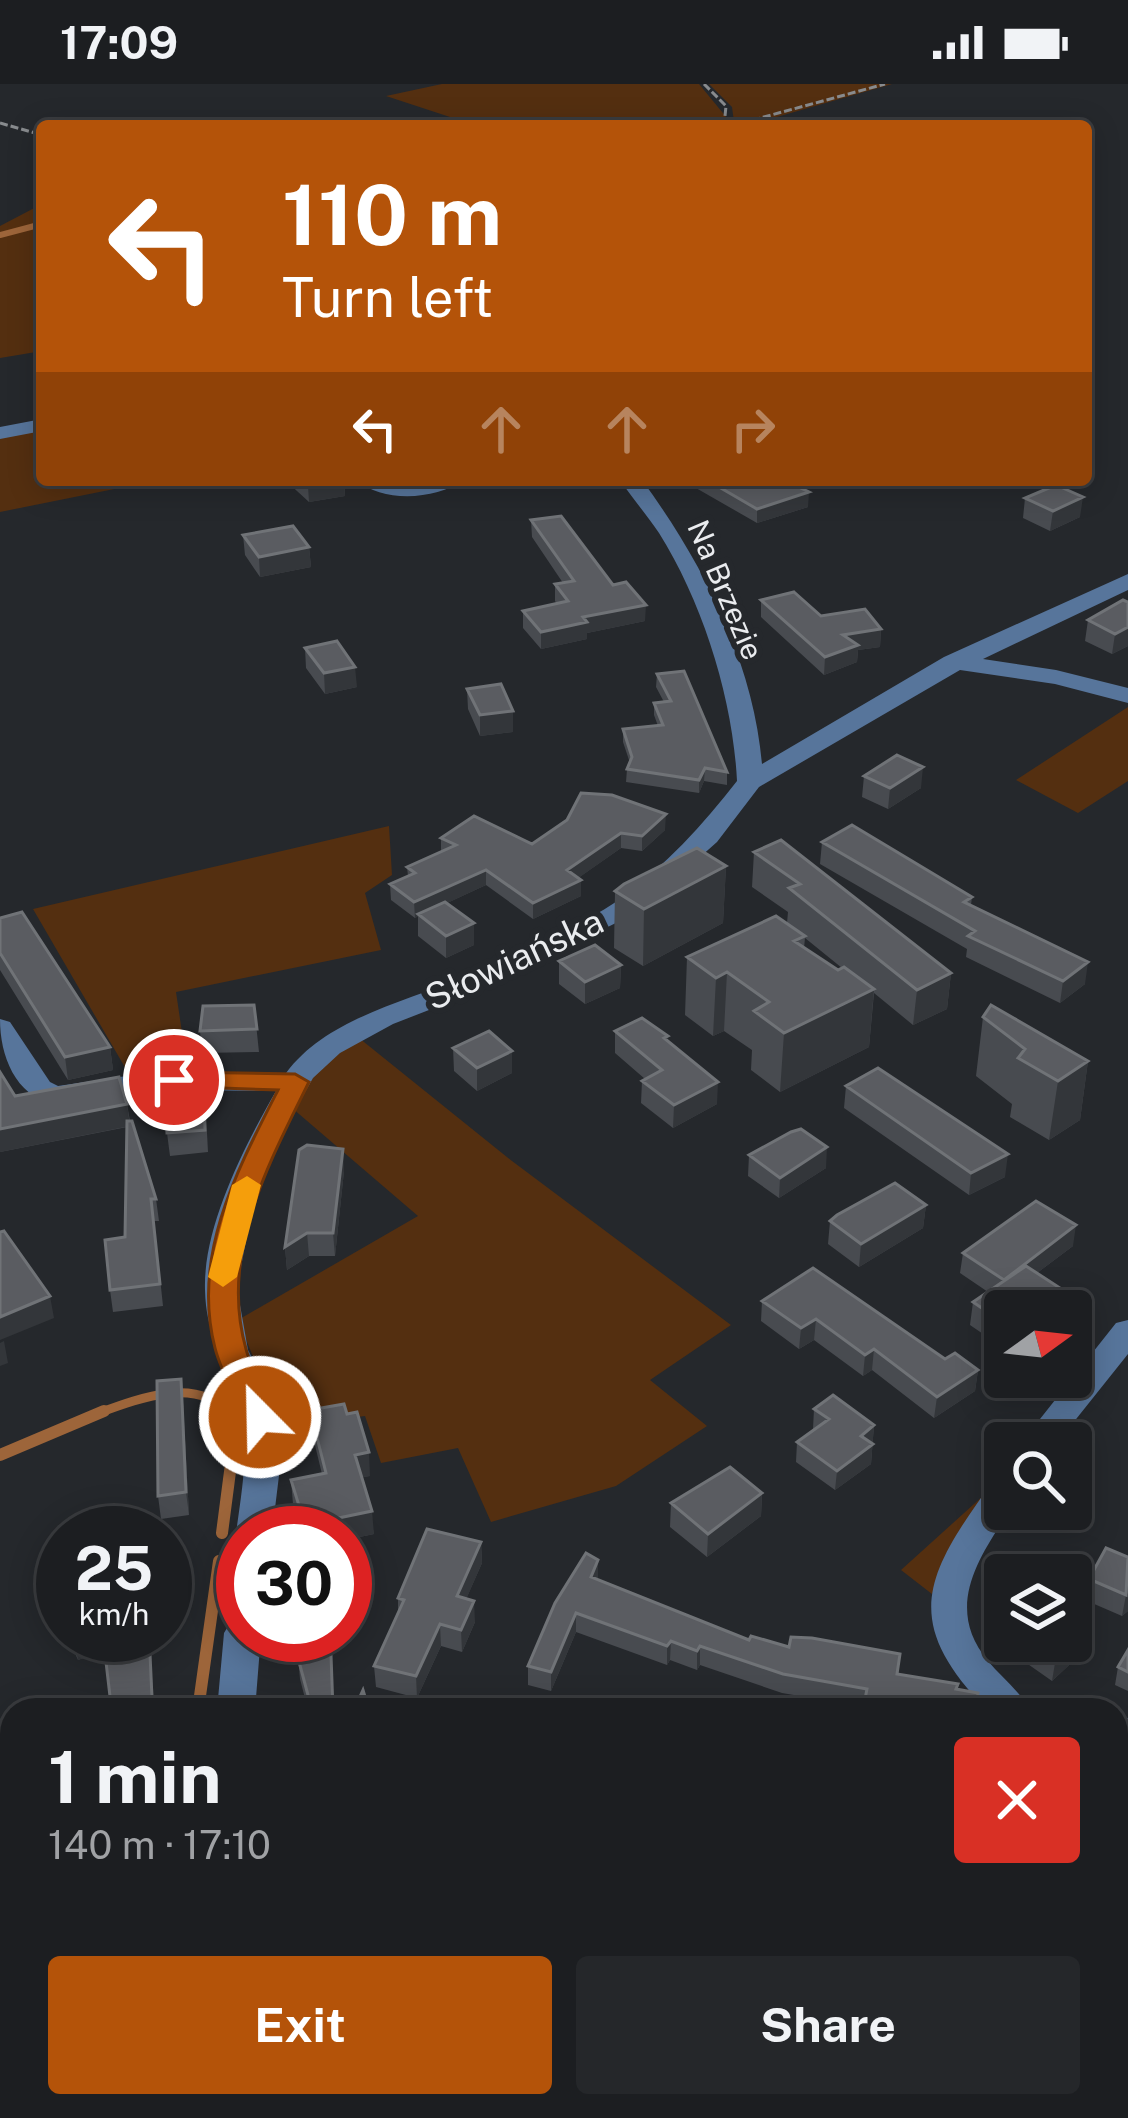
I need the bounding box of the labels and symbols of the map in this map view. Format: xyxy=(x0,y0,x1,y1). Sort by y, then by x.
street label: Na Brzezie xyxy=(680,514,771,665)
street label: Słowiańska xyxy=(418,900,610,1018)
pin xyxy=(123,1029,225,1131)
north arrow xyxy=(984,1290,1092,1398)
position arrow xyxy=(197,1354,323,1480)
speed limit sign: 30 xyxy=(216,1506,372,1662)

